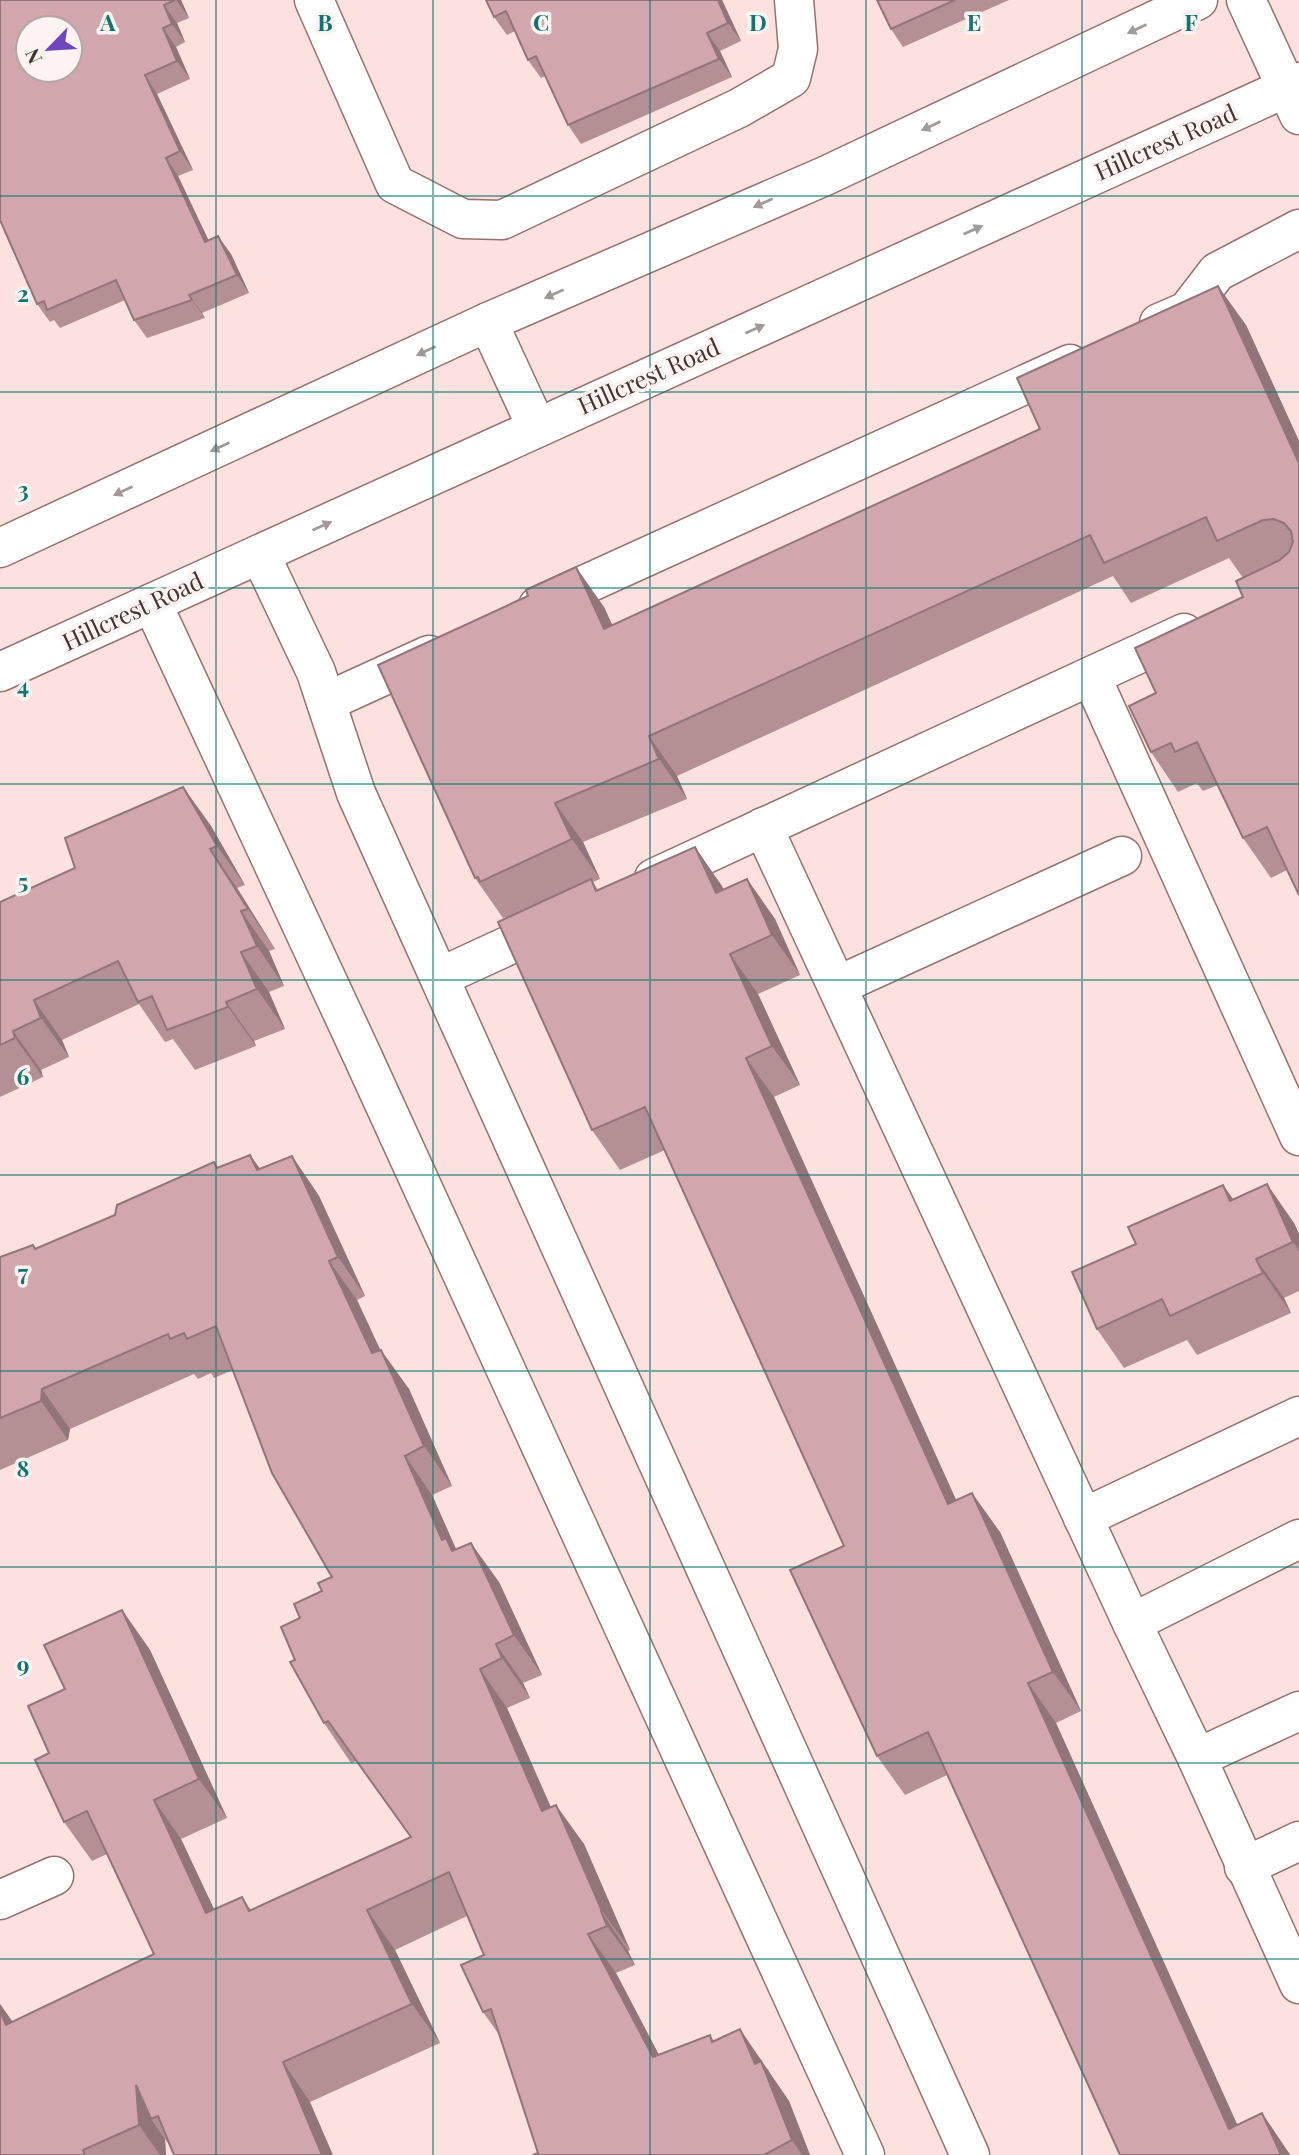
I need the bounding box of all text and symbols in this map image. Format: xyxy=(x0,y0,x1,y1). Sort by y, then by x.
text: A xyxy=(99,6,116,37)
text: B xyxy=(317,6,333,37)
text: C xyxy=(533,6,549,37)
text: D xyxy=(749,6,767,37)
text: E xyxy=(967,6,981,37)
text: F xyxy=(1184,6,1198,37)
north arrow xyxy=(14,14,84,84)
one-way arrow xyxy=(1127,23,1147,35)
text: N xyxy=(18,45,47,68)
street label: Hillcrest Road xyxy=(1089,96,1241,187)
one-way arrow xyxy=(921,120,941,132)
one-way arrow xyxy=(752,198,773,209)
one-way arrow xyxy=(963,224,984,235)
text: 2 xyxy=(17,277,29,308)
one-way arrow xyxy=(544,288,564,300)
one-way arrow xyxy=(745,323,765,335)
street label: Hillcrest Road xyxy=(572,330,724,421)
one-way arrow xyxy=(416,346,437,357)
one-way arrow xyxy=(210,441,230,453)
text: 3 xyxy=(17,473,29,504)
one-way arrow xyxy=(113,486,134,497)
one-way arrow xyxy=(312,520,332,532)
street label: Hillcrest Road xyxy=(56,564,208,657)
text: 4 xyxy=(17,669,29,700)
text: 5 xyxy=(18,865,28,896)
text: 6 xyxy=(17,1060,30,1091)
text: 7 xyxy=(18,1256,29,1287)
text: 8 xyxy=(17,1452,29,1483)
text: 9 xyxy=(17,1648,29,1679)

